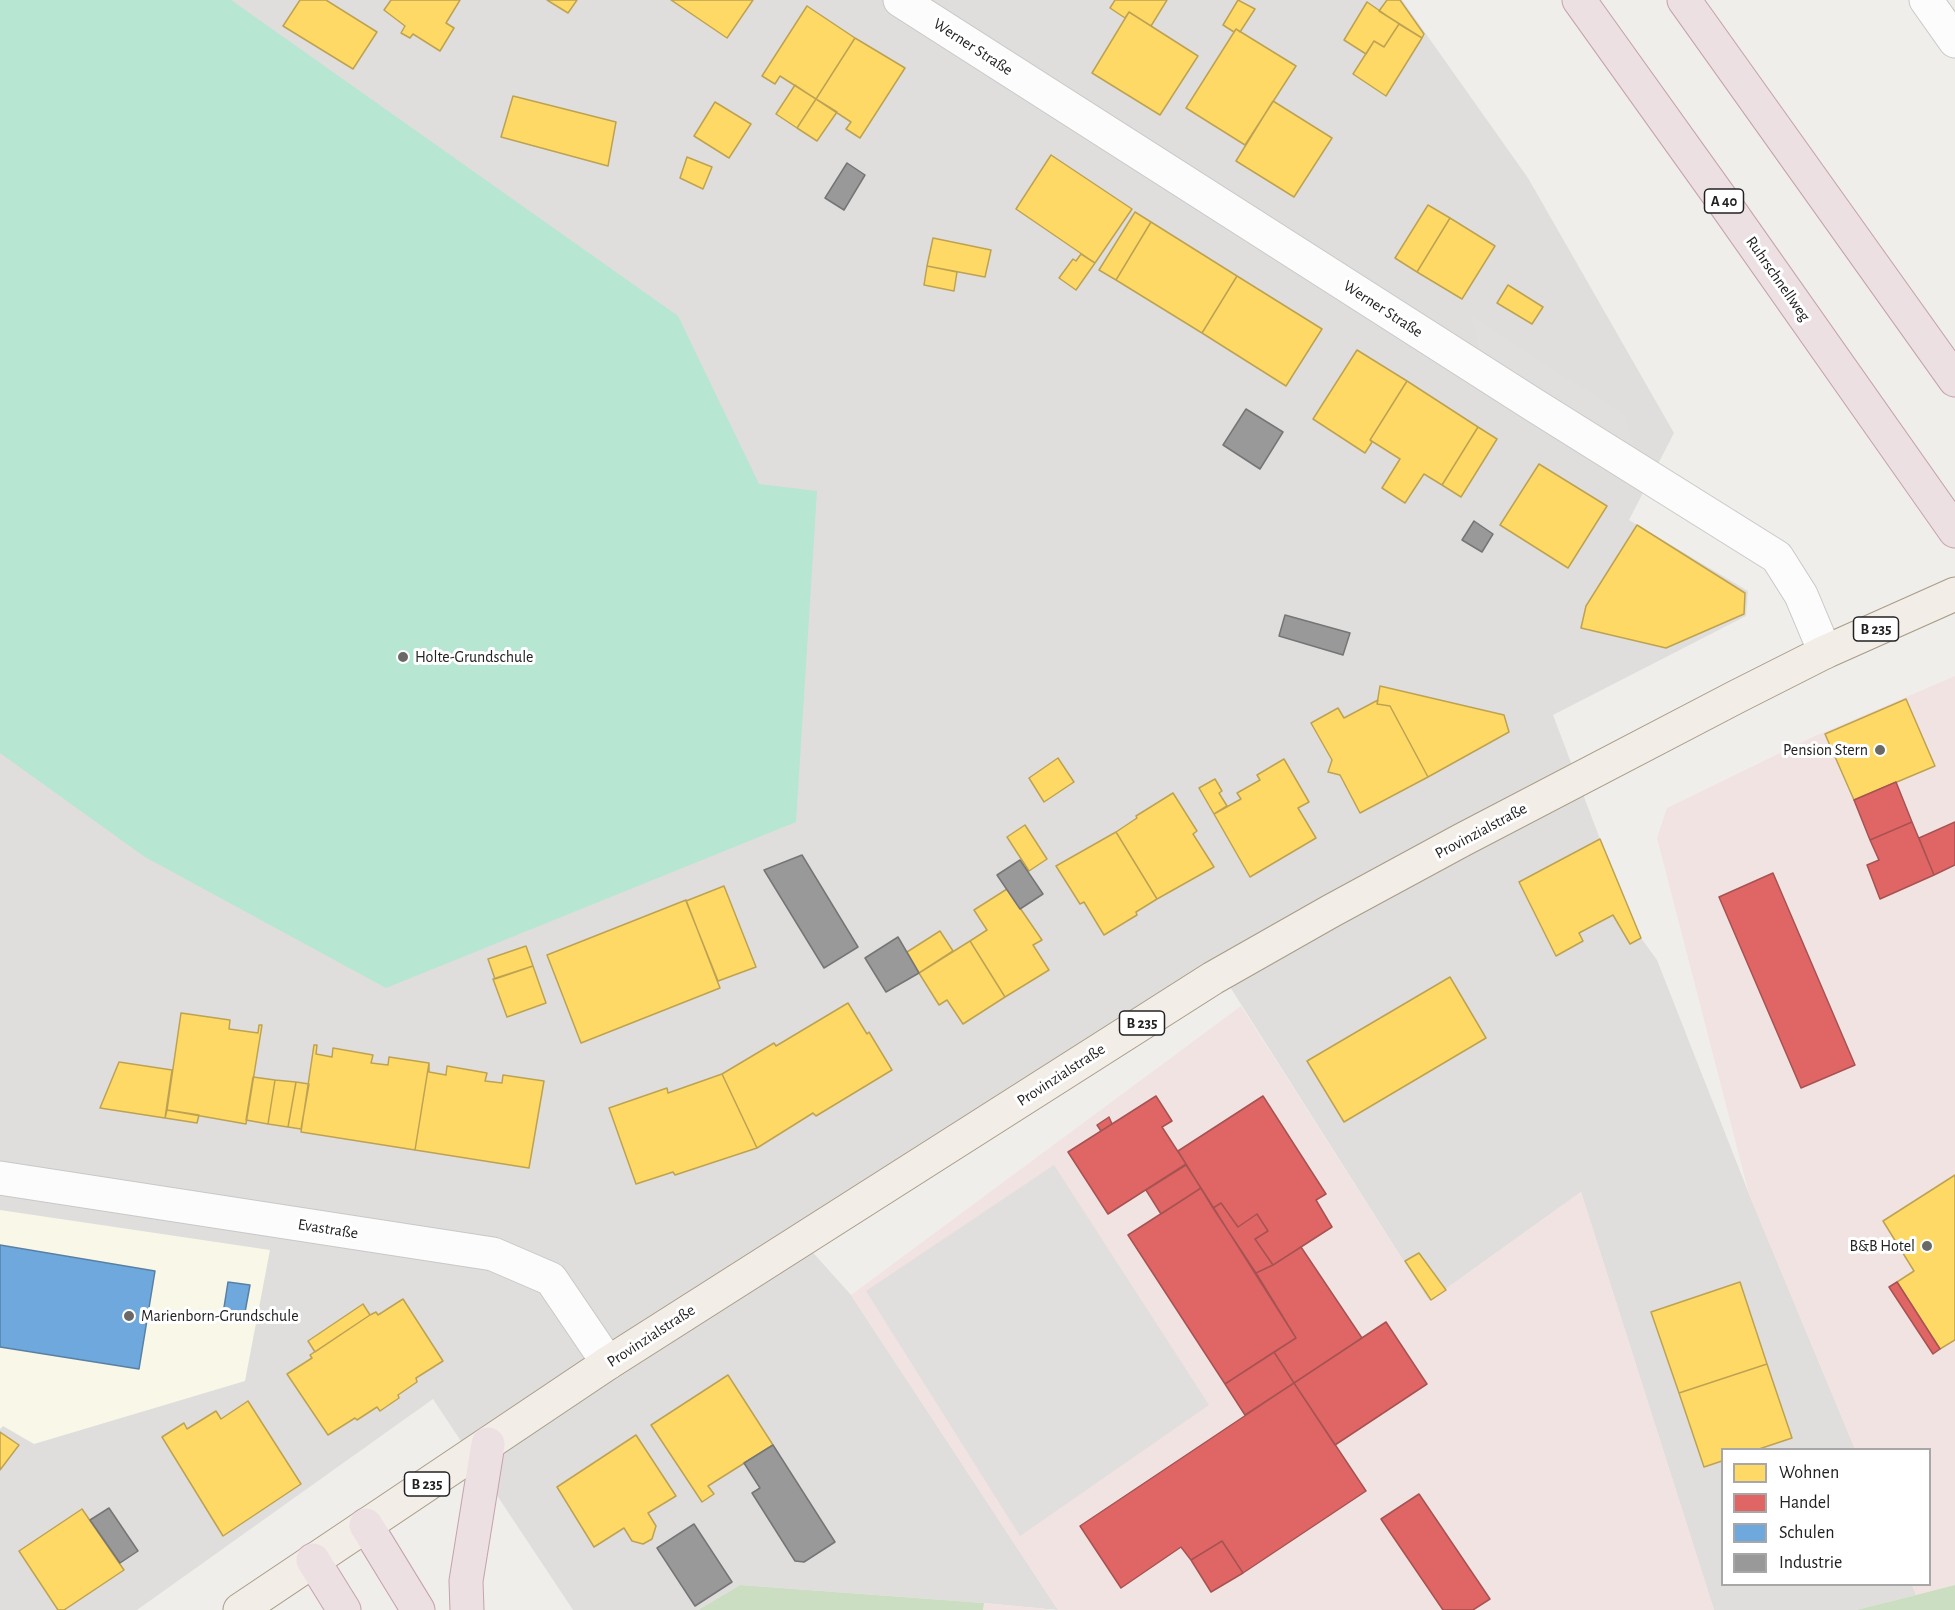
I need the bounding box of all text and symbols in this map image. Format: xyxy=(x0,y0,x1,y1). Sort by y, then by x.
street label: Werner Straße xyxy=(930,14,1016,80)
road number: A 40 xyxy=(1704,189,1744,213)
street label: Ruhrschnellweg xyxy=(1742,233,1814,325)
street label: Werner Straße xyxy=(1340,276,1426,342)
road number: B 235 xyxy=(1854,617,1898,641)
place label: Holte-Grundschule xyxy=(415,647,533,667)
marker: Holte-Grundschule xyxy=(396,650,410,664)
place label: Pension Stern xyxy=(1783,740,1868,760)
marker: Pension Stern xyxy=(1873,743,1887,757)
street label: Provinzialstraße xyxy=(1432,799,1530,863)
road number: B 235 xyxy=(1120,1011,1164,1035)
street label: Provinzialstraße xyxy=(1013,1039,1109,1111)
street label: Evastraße xyxy=(296,1215,360,1243)
place label: B&B Hotel xyxy=(1849,1236,1915,1256)
marker: B&B Hotel xyxy=(1920,1239,1934,1253)
street label: Provinzialstraße xyxy=(603,1300,699,1372)
place label: Marienborn-Grundschule xyxy=(141,1306,299,1326)
marker: Marienborn-Grundschule xyxy=(122,1309,136,1323)
legend xyxy=(1721,1448,1931,1586)
text: Wohnen xyxy=(1779,1464,1839,1482)
road number: B 235 xyxy=(404,1472,450,1496)
text: Handel xyxy=(1779,1494,1830,1512)
text: Schulen xyxy=(1779,1524,1835,1542)
text: Industrie xyxy=(1779,1554,1842,1572)

